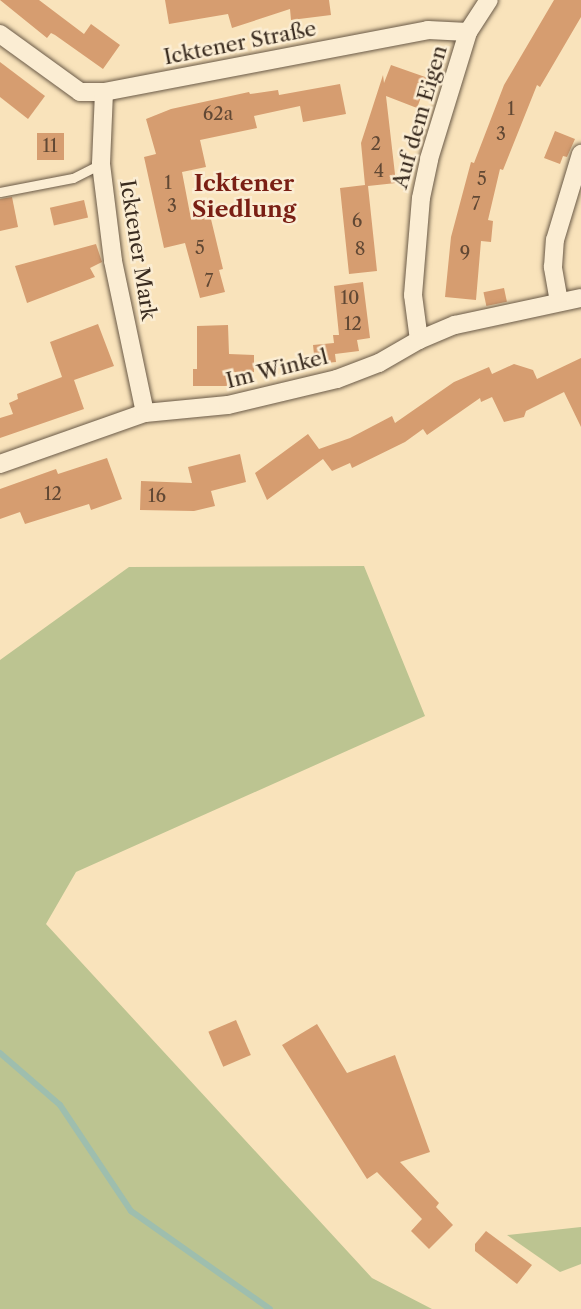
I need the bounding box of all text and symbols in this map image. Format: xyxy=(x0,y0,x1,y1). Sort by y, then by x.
street label: Icktener Straße xyxy=(161,16,319,70)
street label: Auf dem Eigen xyxy=(388,43,452,191)
house number: 1 xyxy=(507,98,515,120)
house number: 62a xyxy=(203,103,233,125)
house number: 3 xyxy=(496,123,506,145)
house number: 2 xyxy=(371,133,381,155)
house number: 11 xyxy=(42,135,58,157)
house number: 4 xyxy=(374,160,384,182)
house number: 5 xyxy=(477,168,487,190)
district label: Icktener Siedlung xyxy=(192,169,296,223)
house number: 1 xyxy=(164,172,172,194)
street label: Icktener Mark xyxy=(114,178,162,322)
house number: 7 xyxy=(472,193,480,215)
house number: 3 xyxy=(167,195,177,217)
house number: 6 xyxy=(352,210,362,232)
house number: 5 xyxy=(195,237,205,259)
house number: 8 xyxy=(355,238,365,260)
house number: 9 xyxy=(460,242,470,264)
house number: 7 xyxy=(205,270,213,292)
house number: 10 xyxy=(341,287,359,309)
house number: 12 xyxy=(344,313,362,335)
street label: Im Winkel xyxy=(223,344,331,394)
house number: 12 xyxy=(44,483,62,505)
house number: 16 xyxy=(148,485,166,507)

